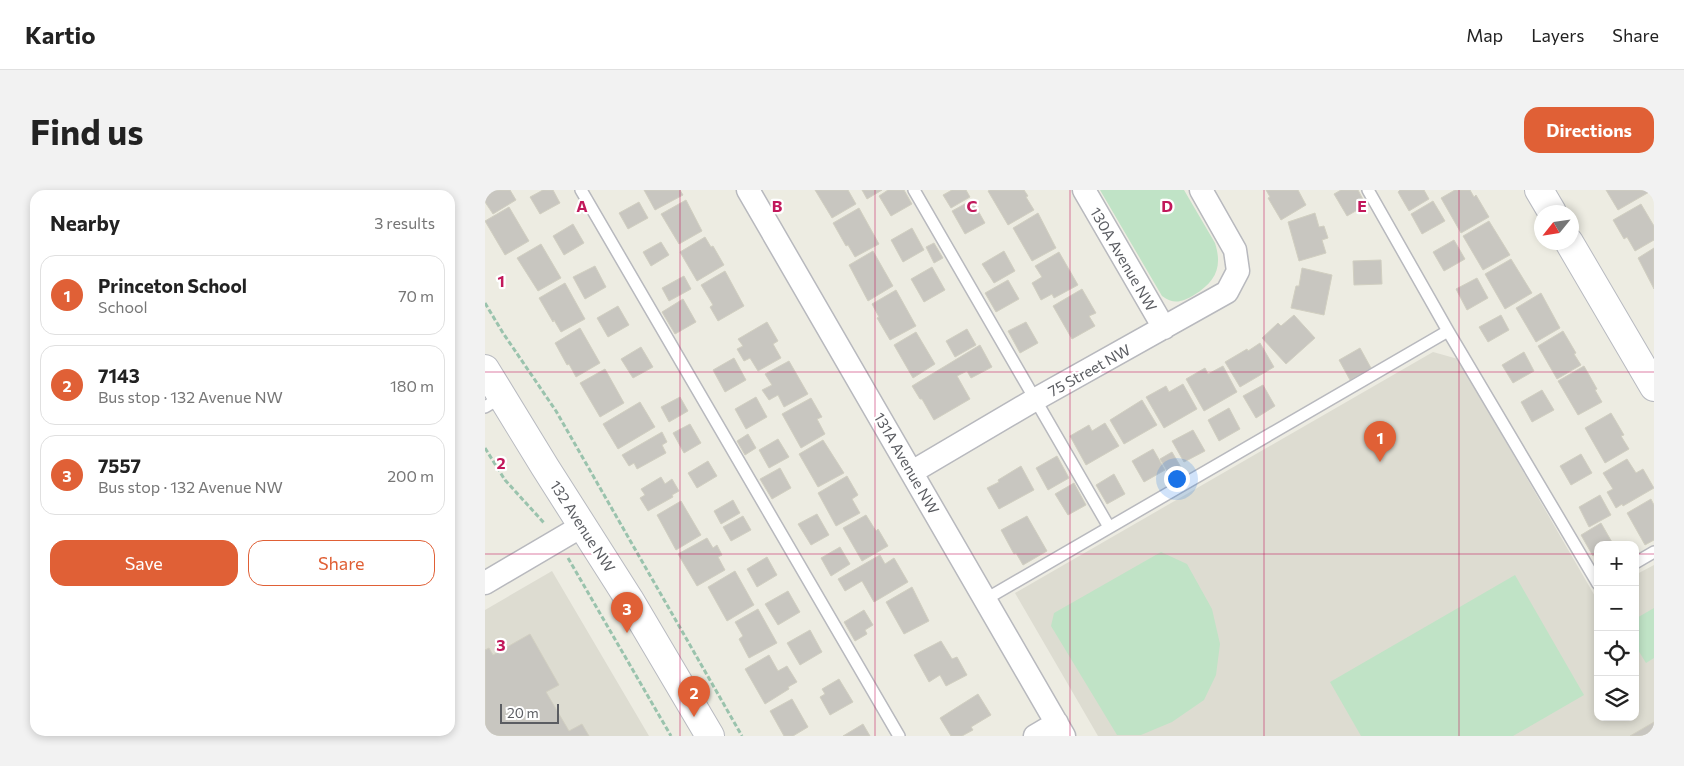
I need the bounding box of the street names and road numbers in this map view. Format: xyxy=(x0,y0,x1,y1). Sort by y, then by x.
street label: 130A Avenue NW xyxy=(1087,204,1161,314)
street label: 75 Street NW xyxy=(1045,340,1133,400)
street label: 131A Avenue NW xyxy=(871,409,943,517)
street label: 132 Avenue NW xyxy=(547,477,619,575)

